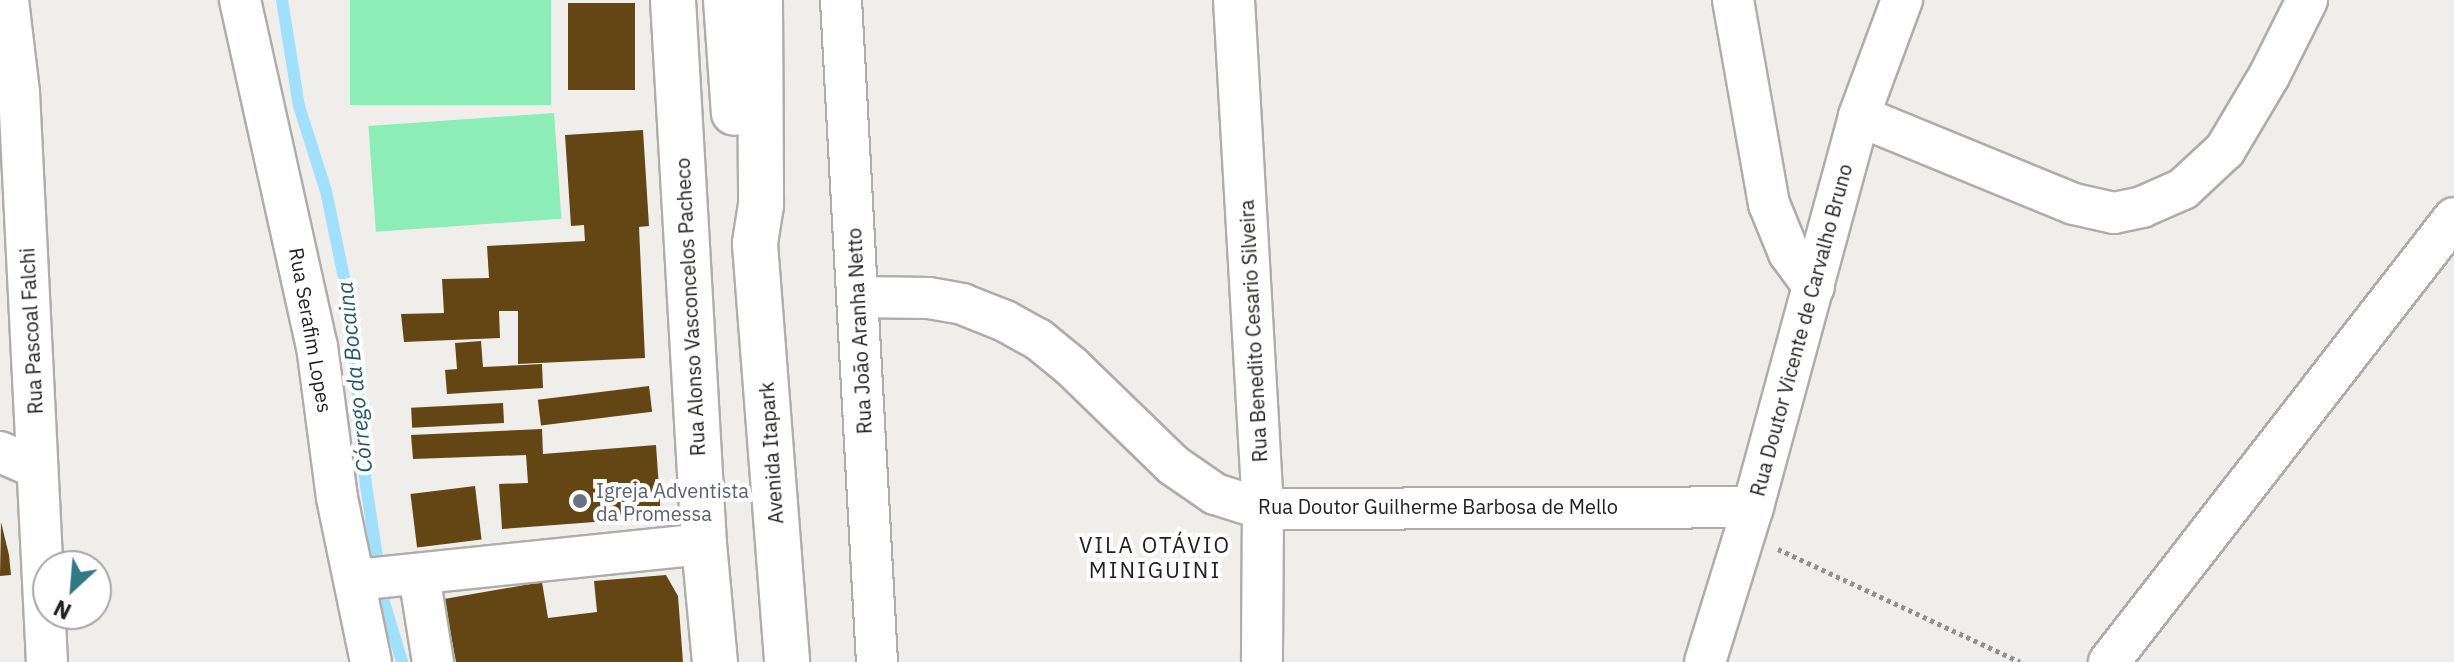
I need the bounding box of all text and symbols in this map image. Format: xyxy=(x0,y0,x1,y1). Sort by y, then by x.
street label: Rua Alonso Vasconcelos Pacheco xyxy=(670,157,710,457)
street label: Rua Doutor Vicente de Carvalho Bruno xyxy=(1745,161,1857,499)
street label: Rua Benedito Cesario Silveira xyxy=(1234,199,1272,463)
street label: Rua João Aranha Netto xyxy=(842,227,876,435)
street label: Rua Serafim Lopes xyxy=(285,246,337,414)
street label: Rua Pascoal Falchi xyxy=(15,247,47,415)
water label: Córrego da Bocaina xyxy=(331,280,377,474)
street label: Avenida Itapark xyxy=(754,381,788,525)
place label: Igreja Adventista da Promessa xyxy=(596,478,749,525)
marker: Igreja Adventista da Promessa xyxy=(571,492,589,510)
street label: Rua Doutor Guilherme Barbosa de Mello xyxy=(1258,494,1618,518)
district label: VILA OTÁVIO MINIGUINI xyxy=(1079,531,1231,582)
north arrow xyxy=(32,550,112,630)
text: N xyxy=(49,594,76,627)

